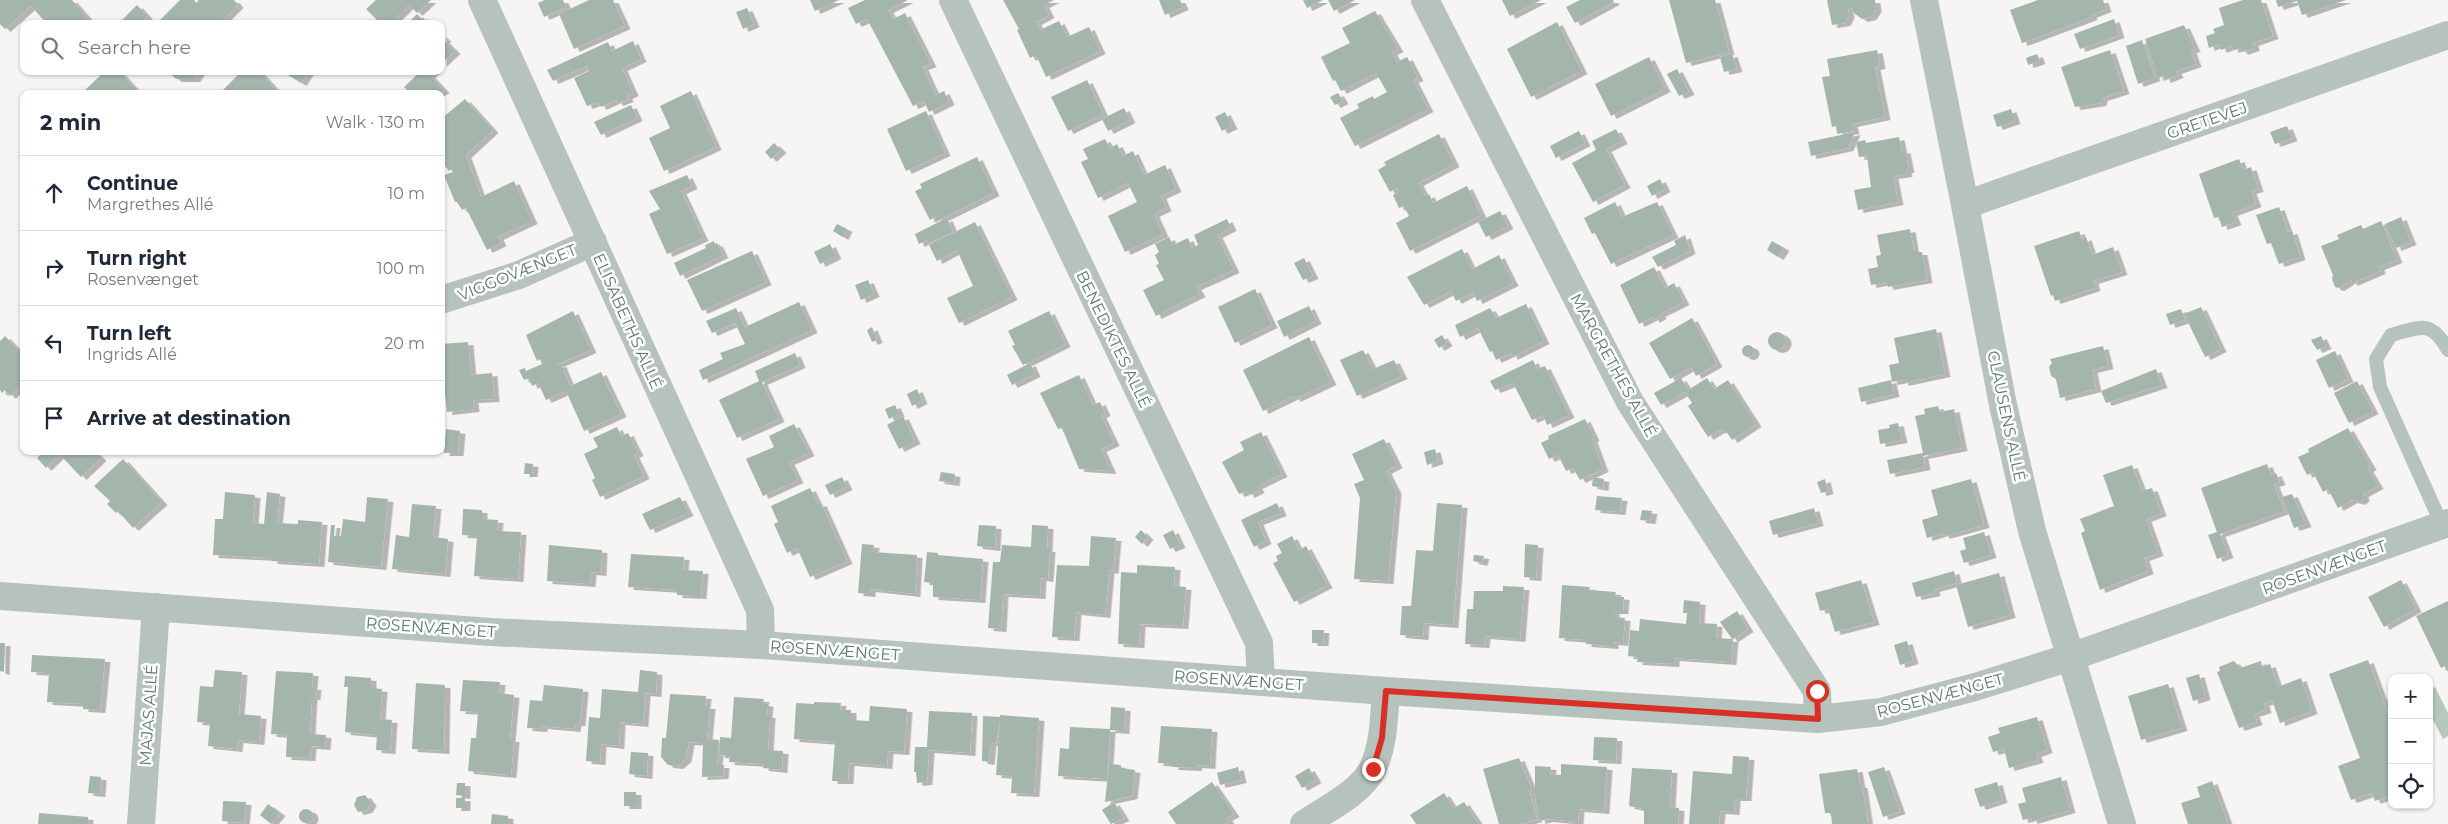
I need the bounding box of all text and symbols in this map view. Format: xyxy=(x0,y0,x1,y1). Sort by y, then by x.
search box xyxy=(20,20,445,75)
icon: search xyxy=(38,34,66,62)
text: Search here xyxy=(78,36,191,59)
street label: GRETEVEJ xyxy=(2164,98,2250,143)
text: 2 min xyxy=(40,110,101,135)
text: Walk · 130 m xyxy=(326,113,425,132)
text: Continue xyxy=(87,172,178,195)
icon: ahead xyxy=(40,179,68,207)
text: 10 m xyxy=(387,184,425,203)
text: Margrethes Allé xyxy=(87,195,214,214)
street label: VIGGOVÆNGET xyxy=(455,240,580,305)
text: Turn right xyxy=(87,247,187,270)
street label: ELISABETHS ALLÉ xyxy=(589,251,666,392)
icon: right xyxy=(40,254,68,282)
text: 100 m xyxy=(377,259,425,278)
street label: BENEDIKTES ALLÉ xyxy=(1072,267,1155,411)
text: Rosenvænget xyxy=(87,270,199,289)
street label: MARGRETHES ALLÉ xyxy=(1566,290,1661,440)
text: Turn left xyxy=(87,322,172,345)
icon: left xyxy=(40,329,68,357)
text: 20 m xyxy=(384,334,425,353)
text: Ingrids Allé xyxy=(87,345,177,364)
street label: CLAUSENS ALLÉ xyxy=(1983,349,2030,483)
icon: arrive xyxy=(40,404,68,432)
text: Arrive at destination xyxy=(87,407,291,430)
street label: ROSENVÆNGET xyxy=(2260,536,2390,599)
street label: ROSENVÆNGET xyxy=(365,613,498,642)
street label: ROSENVÆNGET xyxy=(769,636,902,665)
street label: MAJAS ALLÉ xyxy=(135,664,162,766)
street label: ROSENVÆNGET xyxy=(1173,666,1306,695)
street label: ROSENVÆNGET xyxy=(1875,669,2006,722)
map controls xyxy=(2388,674,2433,809)
button: + xyxy=(2388,674,2433,719)
route start xyxy=(1806,680,1829,703)
button: − xyxy=(2388,719,2433,764)
route end xyxy=(1362,758,1385,781)
button: locate xyxy=(2388,764,2433,809)

